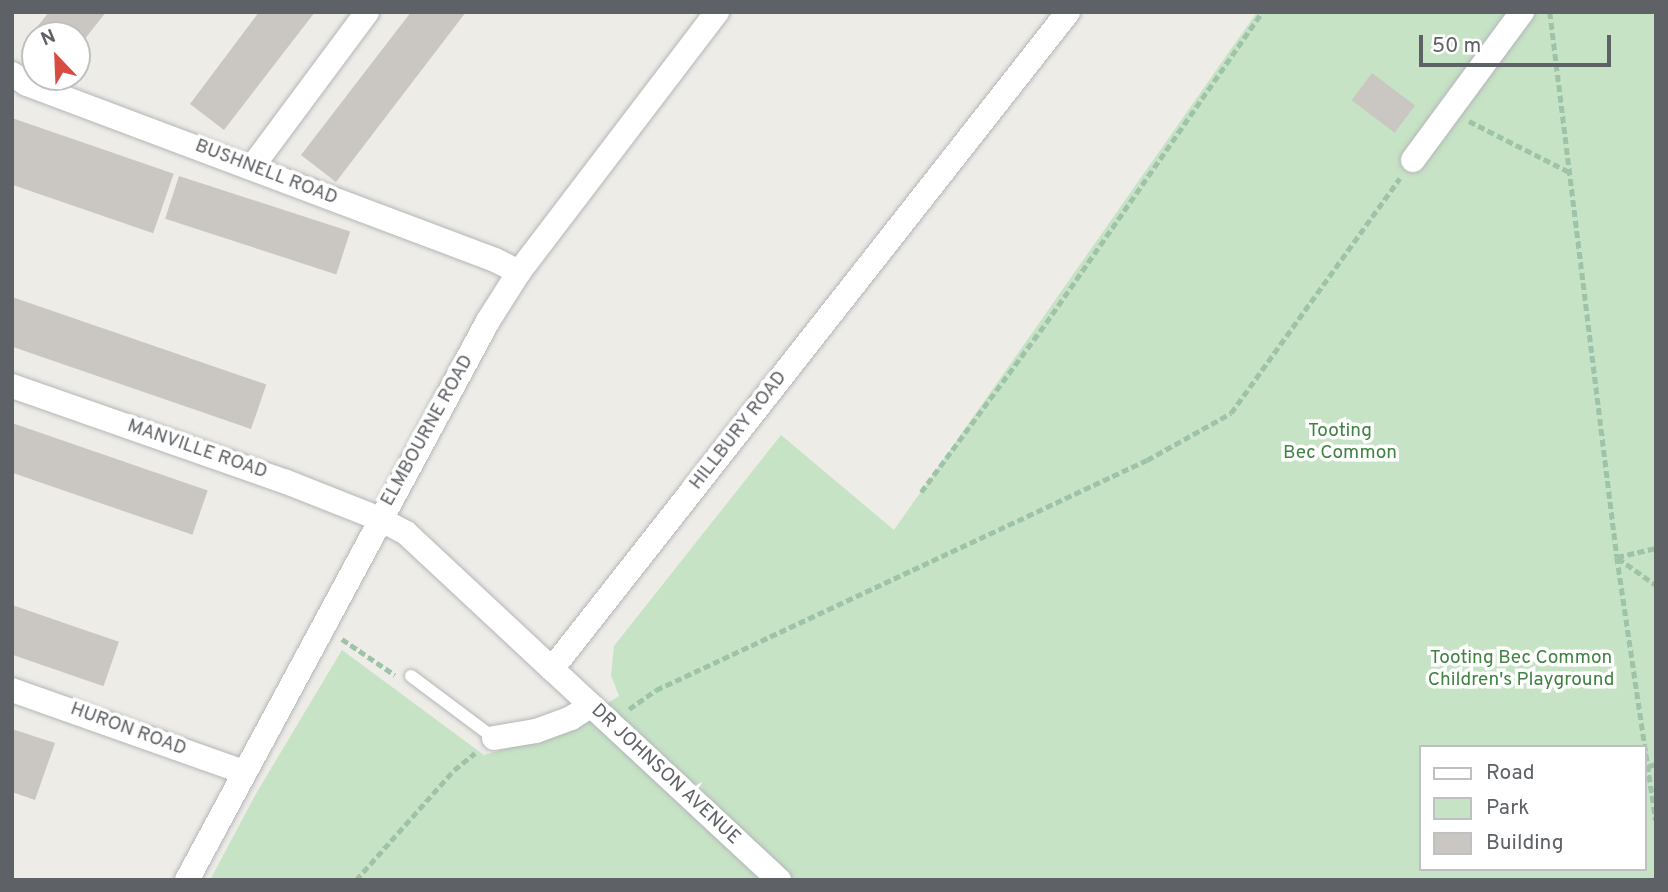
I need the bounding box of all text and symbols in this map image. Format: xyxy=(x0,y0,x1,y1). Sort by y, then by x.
north arrow xyxy=(21,21,91,91)
scale bar xyxy=(1423,21,1616,65)
text: N xyxy=(38,25,60,52)
text: 50 m xyxy=(1432,33,1481,60)
street label: BUSHNELL ROAD xyxy=(191,135,341,211)
street label: ELMBOURNE ROAD xyxy=(377,351,479,511)
street label: HILLBURY ROAD xyxy=(685,367,793,495)
street label: MANVILLE ROAD xyxy=(124,415,270,485)
park label: Tooting Bec Common xyxy=(1283,421,1397,465)
park label: Tooting Bec Common Children's Playground xyxy=(1428,648,1614,692)
street label: HURON ROAD xyxy=(67,698,189,762)
street label: DR JOHNSON AVENUE xyxy=(585,700,745,850)
legend xyxy=(1420,745,1647,871)
text: Road xyxy=(1486,760,1535,787)
text: Park xyxy=(1486,795,1529,822)
text: Building xyxy=(1486,830,1564,857)

